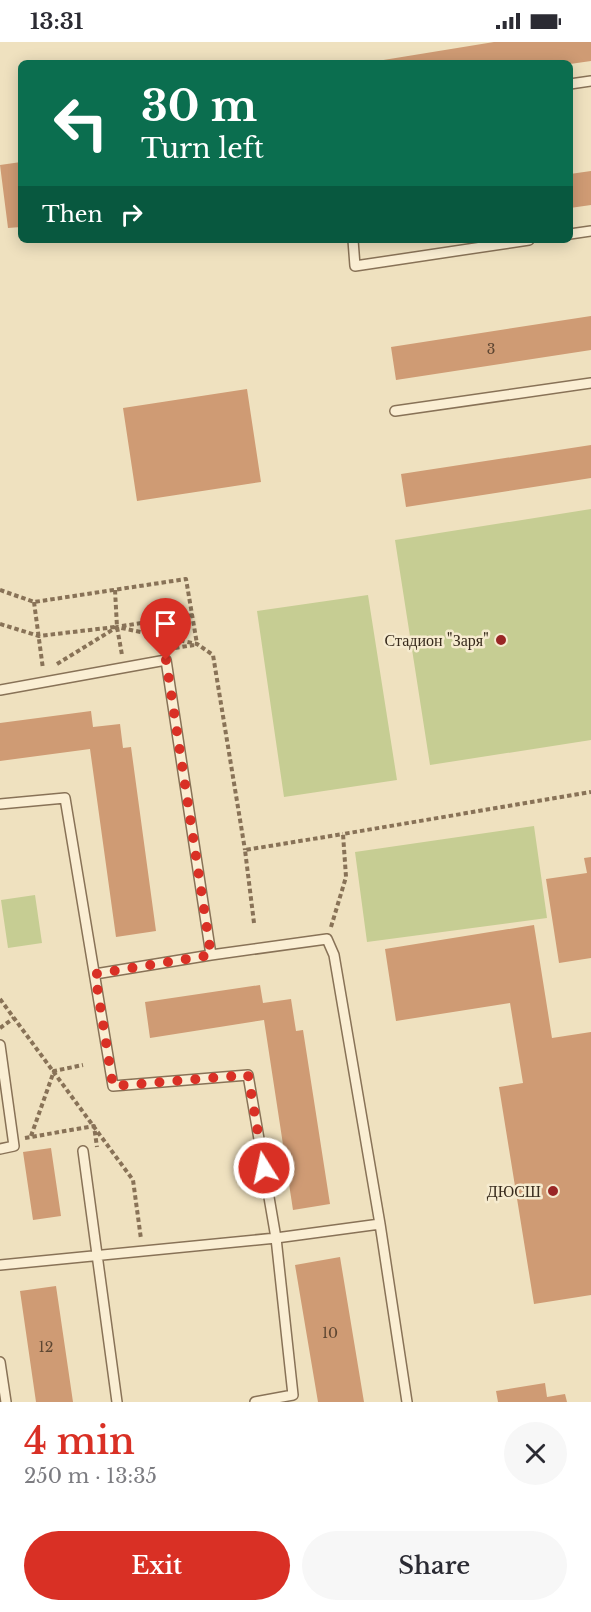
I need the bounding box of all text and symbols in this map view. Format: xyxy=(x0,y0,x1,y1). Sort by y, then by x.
text: 13:31 xyxy=(30,8,83,35)
text: 30 m xyxy=(141,80,257,132)
icon: left xyxy=(42,84,120,162)
text: Turn left xyxy=(141,132,264,165)
icon: right xyxy=(115,198,148,231)
text: Then xyxy=(42,201,103,228)
house number: 3 xyxy=(487,340,495,358)
pin xyxy=(140,598,191,660)
icon: arrive xyxy=(149,607,182,640)
place label: Стадион "Заря" xyxy=(385,630,489,650)
marker: Стадион "Заря" xyxy=(494,633,508,647)
position arrow xyxy=(232,1136,296,1200)
place label: ДЮСШ xyxy=(487,1181,541,1201)
marker: ДЮСШ xyxy=(546,1184,560,1198)
house number: 10 xyxy=(322,1324,338,1342)
house number: 12 xyxy=(39,1338,53,1356)
text: 4 min xyxy=(24,1419,135,1464)
button: close xyxy=(504,1422,567,1485)
text: 250 m · 13:35 xyxy=(24,1464,157,1488)
button: Exit xyxy=(24,1531,290,1600)
button: Share xyxy=(302,1531,567,1600)

